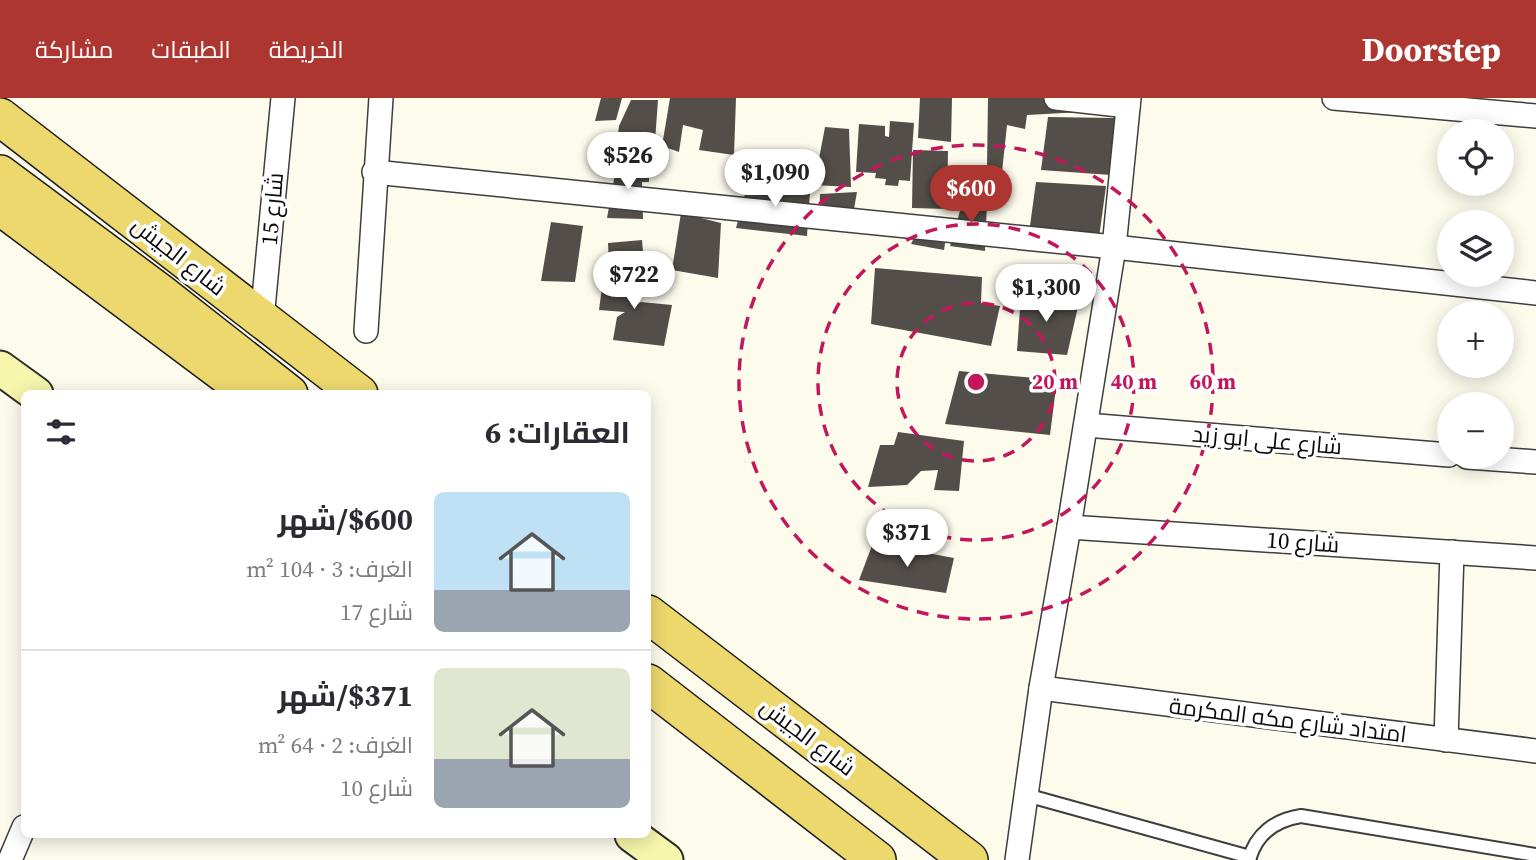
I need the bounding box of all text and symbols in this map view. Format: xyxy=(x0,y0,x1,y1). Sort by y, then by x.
text: Doorstep xyxy=(1361,27,1501,72)
text: مشاركة xyxy=(35,33,113,66)
text: الطبقات xyxy=(151,33,231,66)
text: الخريطة xyxy=(269,33,344,66)
map controls xyxy=(1437,119,1514,469)
button: locate xyxy=(1437,119,1514,196)
pin: $526 xyxy=(587,132,669,192)
text: $526 xyxy=(603,139,653,171)
pin: $1,090 xyxy=(718,150,832,209)
text: $1,090 xyxy=(740,156,810,188)
pin: $600 xyxy=(930,166,1012,225)
street label: شارع 15 xyxy=(253,171,291,247)
text: $600 xyxy=(946,172,996,204)
street label: شارع الجيش xyxy=(125,209,233,303)
button: layers xyxy=(1437,210,1514,287)
pin: $722 xyxy=(593,252,675,311)
text: $722 xyxy=(609,258,659,290)
pin: $1,300 xyxy=(989,264,1103,324)
text: $1,300 xyxy=(1011,271,1081,303)
button: + xyxy=(1437,301,1514,378)
text: 20 m xyxy=(1032,367,1078,396)
text: 40 m xyxy=(1111,367,1157,396)
text: 60 m xyxy=(1190,367,1236,396)
centre of rings xyxy=(964,370,988,394)
button: − xyxy=(1437,392,1514,469)
text: العقارات: 6 xyxy=(485,412,630,453)
icon: filters xyxy=(42,413,80,451)
street label: شارع على ابو زيد xyxy=(1191,418,1343,462)
text: $600/شهر xyxy=(278,499,413,540)
pin: $371 xyxy=(866,510,948,569)
text: $371 xyxy=(882,516,932,548)
icon: home xyxy=(490,520,574,604)
street label: شارع 10 xyxy=(1266,523,1340,561)
text: الغرف: 3 · 104 m² xyxy=(246,553,413,585)
text: شارع 17 xyxy=(340,596,413,628)
text: $371/شهر xyxy=(278,675,413,716)
street label: امتداد شارع مكه المكرمة xyxy=(1167,690,1409,750)
street label: شارع الجيش xyxy=(754,691,862,783)
icon: home xyxy=(490,696,574,780)
text: الغرف: 2 · 64 m² xyxy=(258,729,413,761)
text: شارع 10 xyxy=(340,772,413,804)

